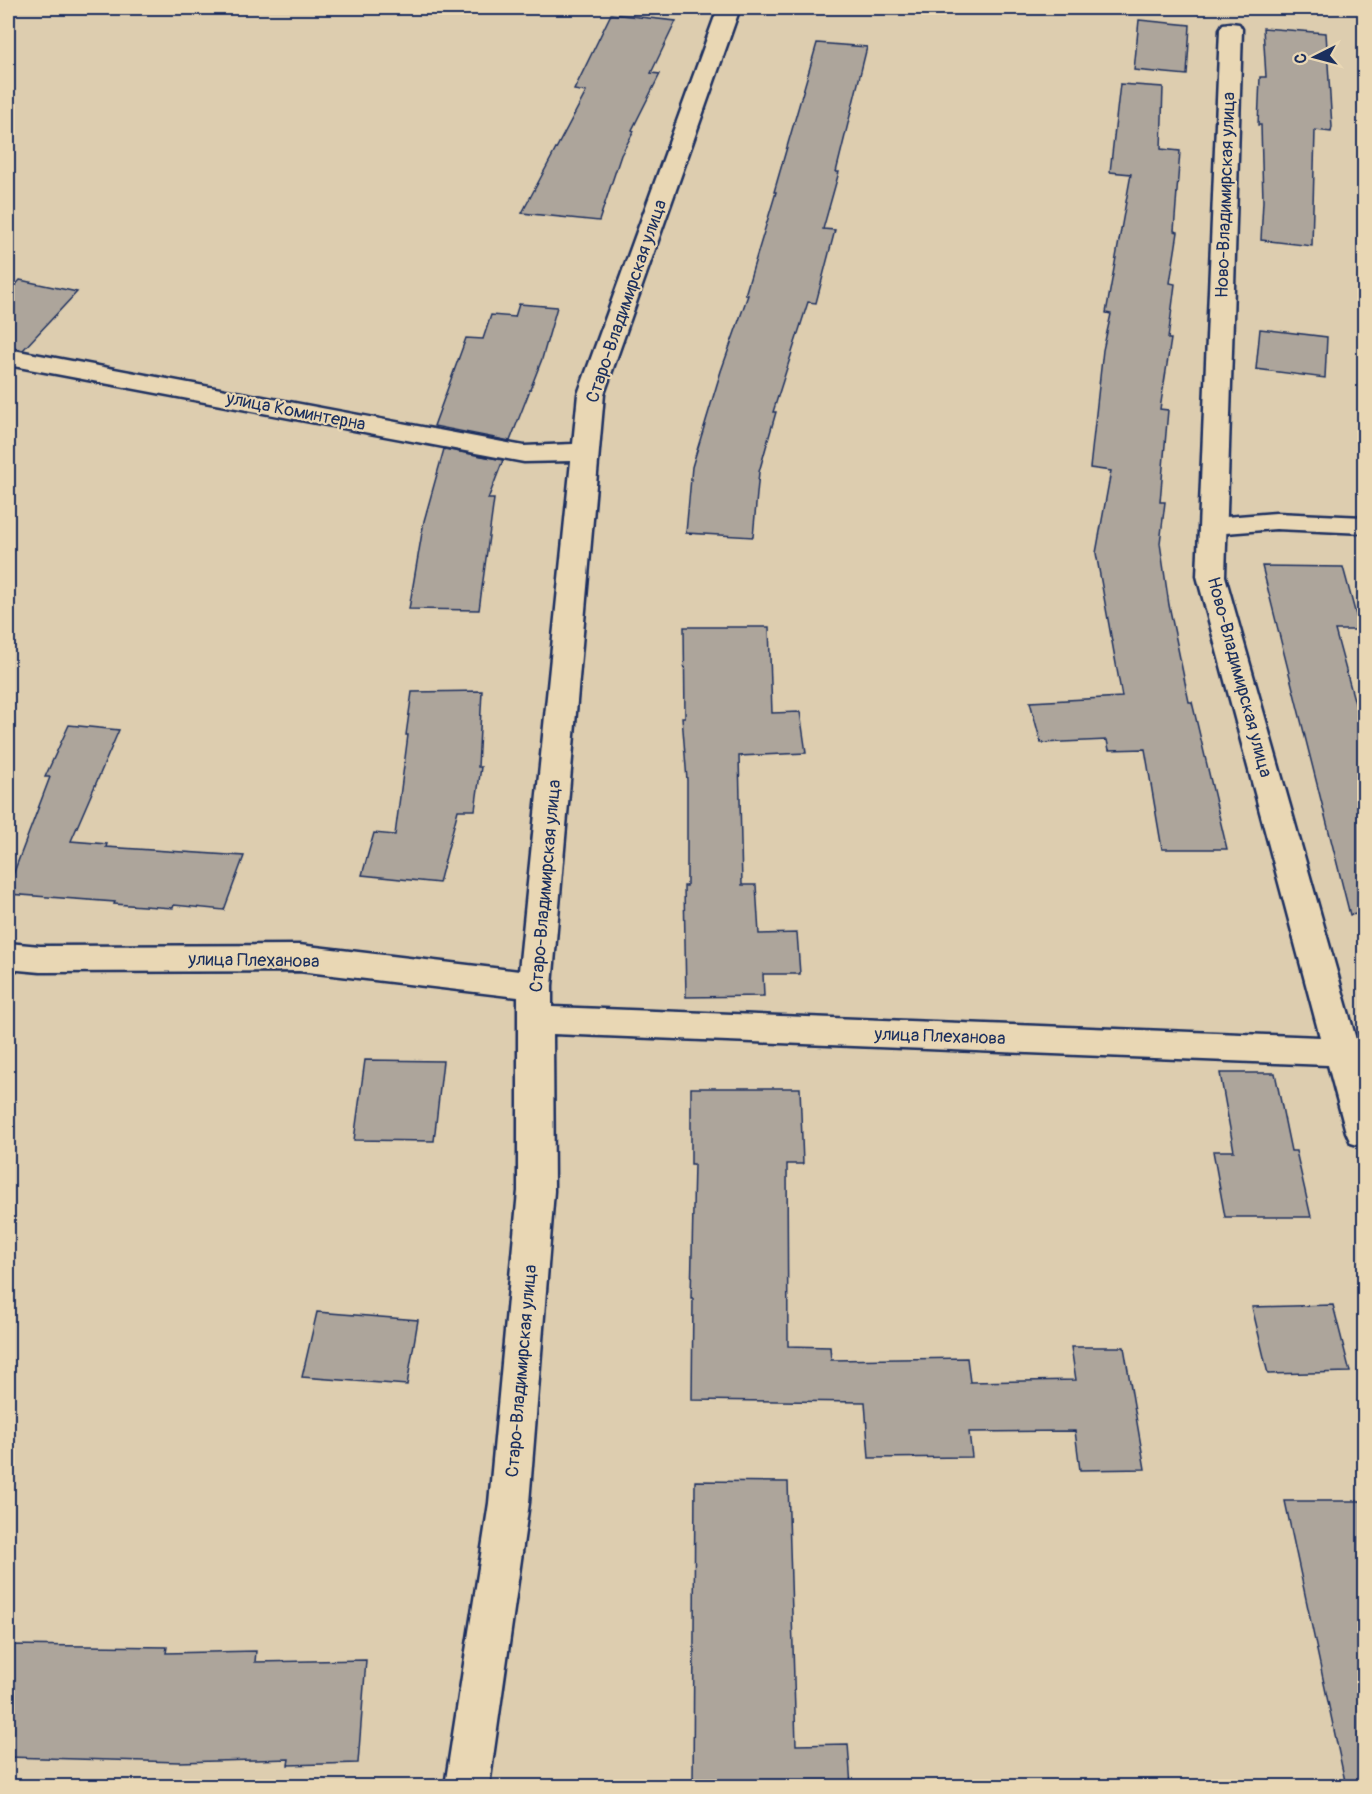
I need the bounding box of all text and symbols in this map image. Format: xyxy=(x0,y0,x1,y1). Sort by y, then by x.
north arrow xyxy=(1285,27,1345,87)
text: С xyxy=(1291,52,1312,64)
street label: Ново-Владимирская улица xyxy=(1210,91,1241,299)
street label: Старо-Владимирская улица xyxy=(581,196,672,406)
street label: улица Коминтерна xyxy=(223,387,367,436)
street label: Ново-Владимирская улица xyxy=(1202,574,1277,780)
street label: Старо-Владимирская улица xyxy=(525,779,566,993)
street label: улица Плеханова xyxy=(187,948,320,973)
street label: улица Плеханова xyxy=(873,1023,1006,1050)
street label: Старо-Владимирская улица xyxy=(501,1264,542,1478)

